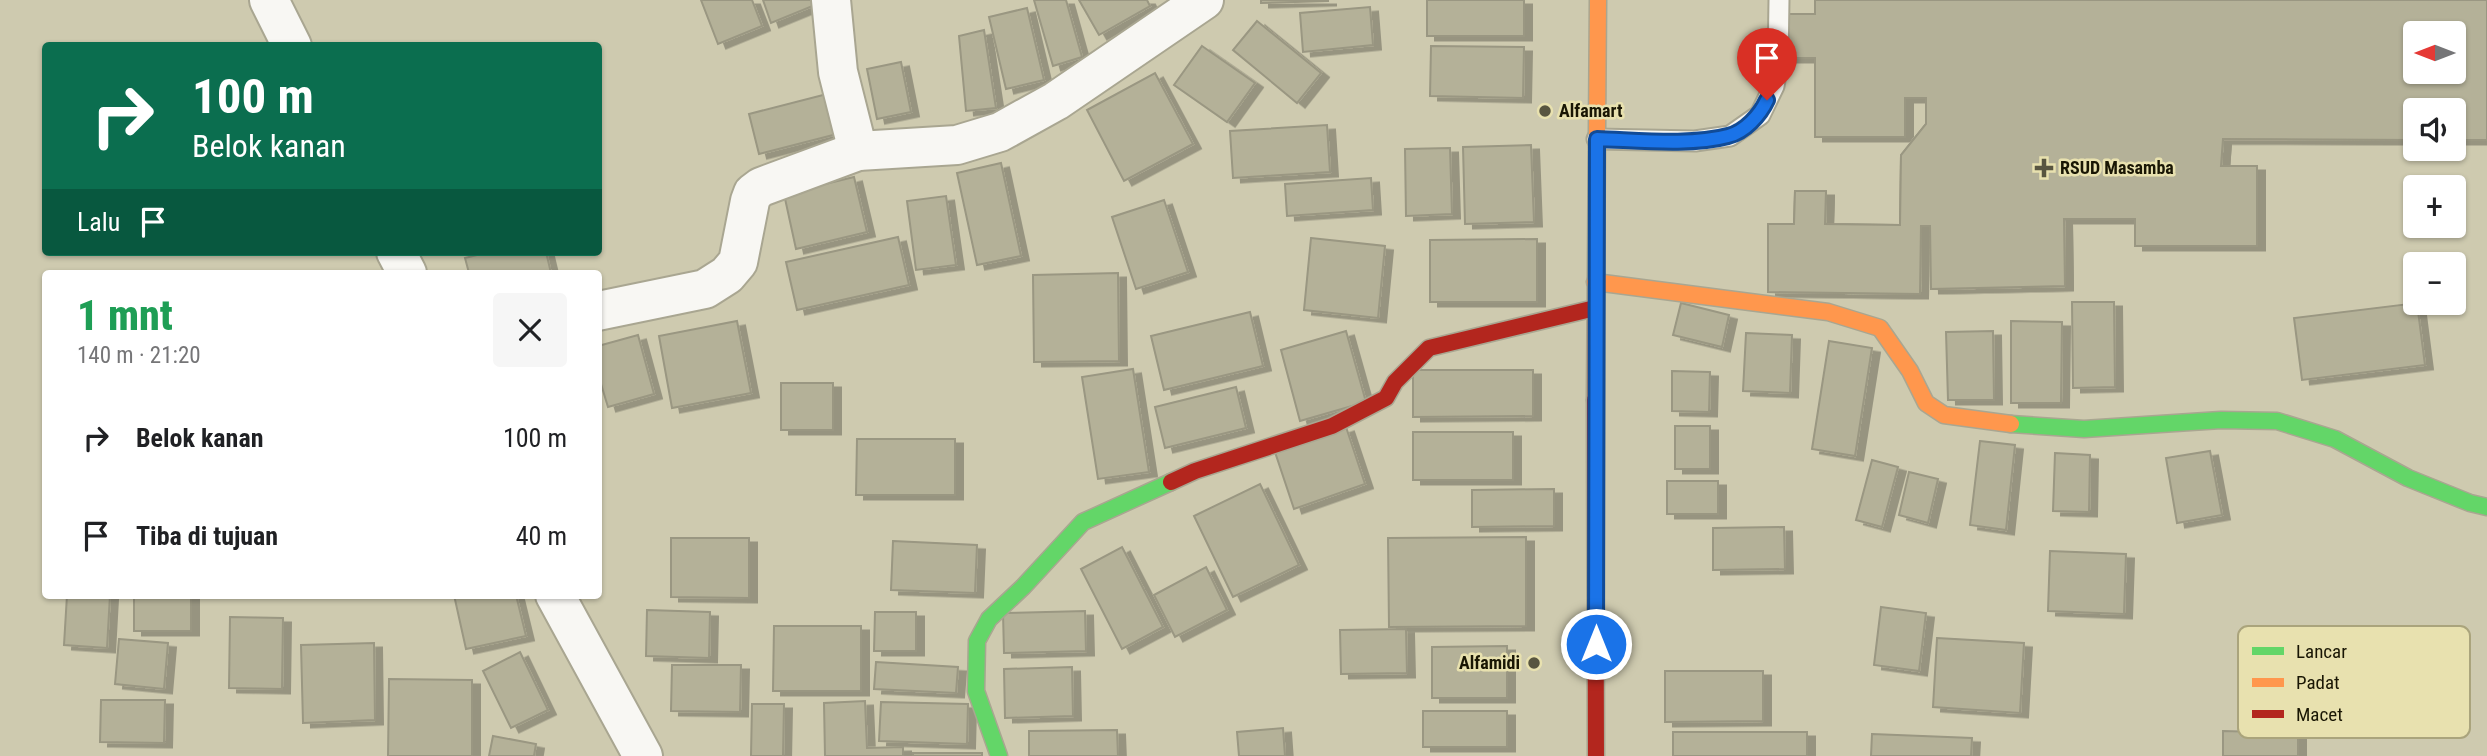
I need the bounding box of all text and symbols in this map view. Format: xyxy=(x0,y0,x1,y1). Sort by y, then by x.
north arrow xyxy=(2403,21,2466,84)
map controls xyxy=(2403,21,2466,315)
pin xyxy=(1737,28,1797,100)
icon: arrive xyxy=(1748,39,1786,77)
text: 100 m xyxy=(192,68,314,125)
icon: right xyxy=(77,70,168,161)
button: sound xyxy=(2403,98,2466,161)
place label: Alfamart xyxy=(1559,100,1623,121)
marker: Alfamart xyxy=(1537,103,1553,119)
text: Belok kanan xyxy=(192,127,346,165)
place label: RSUD Masamba xyxy=(2060,157,2174,178)
marker: RSUD Masamba xyxy=(2034,158,2054,178)
button: + xyxy=(2403,175,2466,238)
icon: arrive xyxy=(134,203,172,241)
text: Lalu xyxy=(77,207,120,237)
button: − xyxy=(2403,252,2466,315)
text: 1 mnt xyxy=(77,291,173,340)
button: close xyxy=(493,293,567,367)
text: 140 m · 21:20 xyxy=(77,342,201,369)
icon: right xyxy=(77,419,115,457)
text: Belok kanan xyxy=(136,423,263,453)
text: 100 m xyxy=(503,423,567,453)
icon: arrive xyxy=(77,517,115,555)
text: Tiba di tujuan xyxy=(136,521,278,551)
text: 40 m xyxy=(516,521,567,551)
position arrow xyxy=(1559,607,1633,681)
legend xyxy=(2238,626,2470,738)
text: Lancar xyxy=(2296,640,2347,663)
place label: Alfamidi xyxy=(1459,652,1520,673)
marker: Alfamidi xyxy=(1526,655,1542,671)
text: Padat xyxy=(2296,671,2340,694)
text: Macet xyxy=(2296,703,2343,726)

